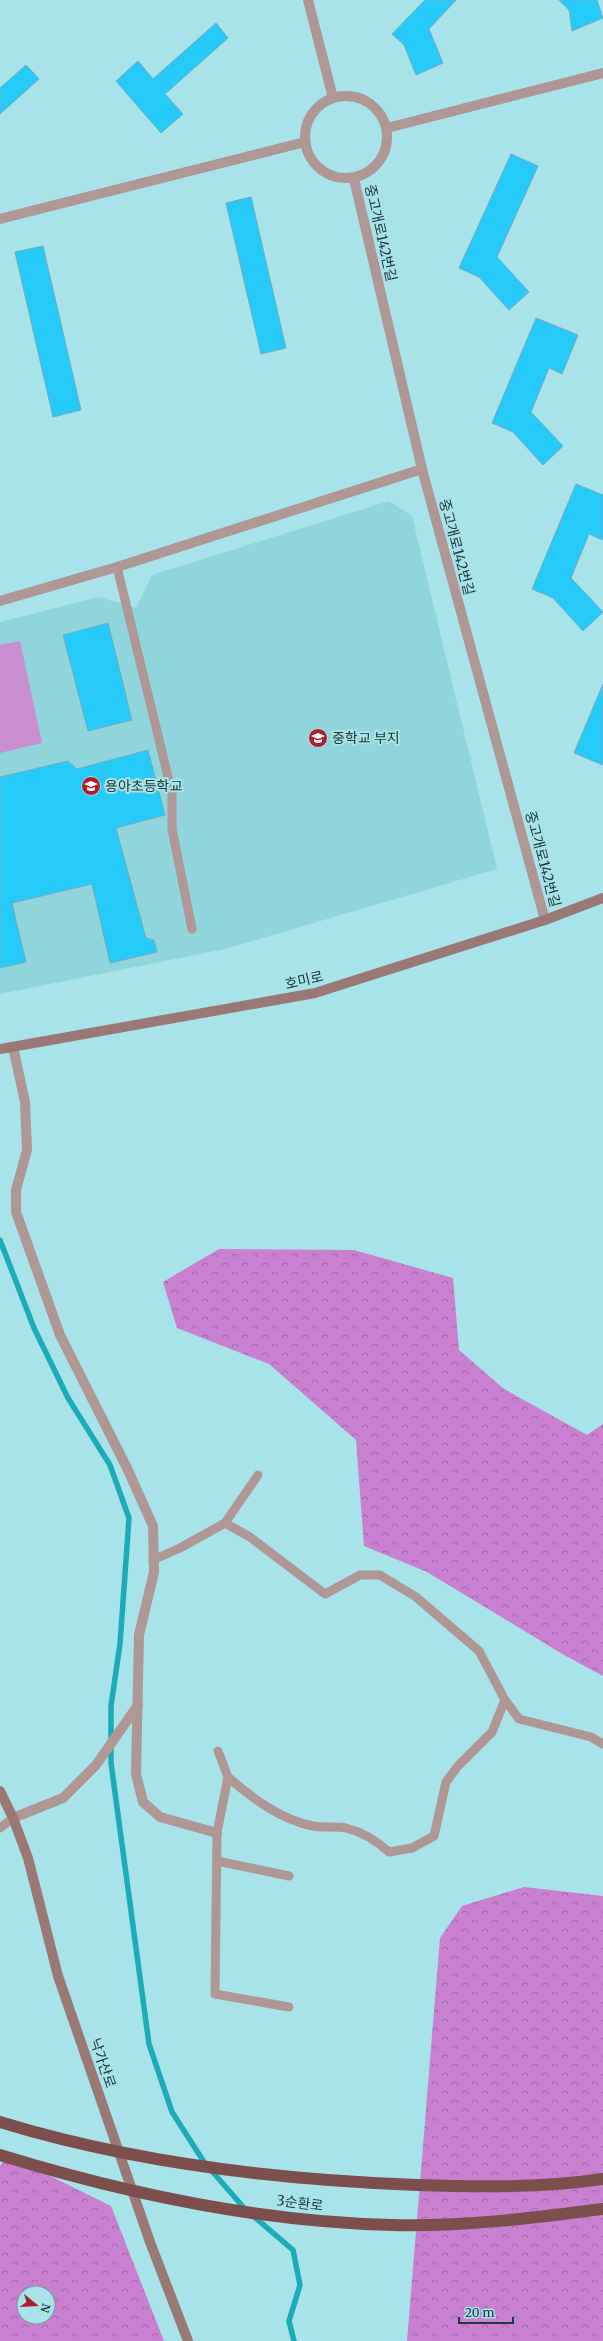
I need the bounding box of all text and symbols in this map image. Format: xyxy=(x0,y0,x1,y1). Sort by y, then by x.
street label: 중고개로142번길 xyxy=(361,183,401,283)
street label: 중고개로142번길 xyxy=(435,497,479,597)
school or university icon: 중학교 부지 xyxy=(307,727,329,749)
place label: 중학교 부지 xyxy=(332,729,400,747)
school or university icon: 용아초등학교 xyxy=(80,775,102,797)
place label: 용아초등학교 xyxy=(105,777,182,795)
street label: 중고개로142번길 xyxy=(521,809,565,909)
street label: 호미로 xyxy=(283,967,325,993)
street label: 낙가산로 xyxy=(86,2036,120,2090)
street label: 3순환로 xyxy=(276,2191,324,2215)
north arrow xyxy=(16,2285,56,2325)
scale bar xyxy=(459,2299,513,2325)
text: N xyxy=(37,2302,54,2315)
text: 20 m xyxy=(465,2305,494,2320)

